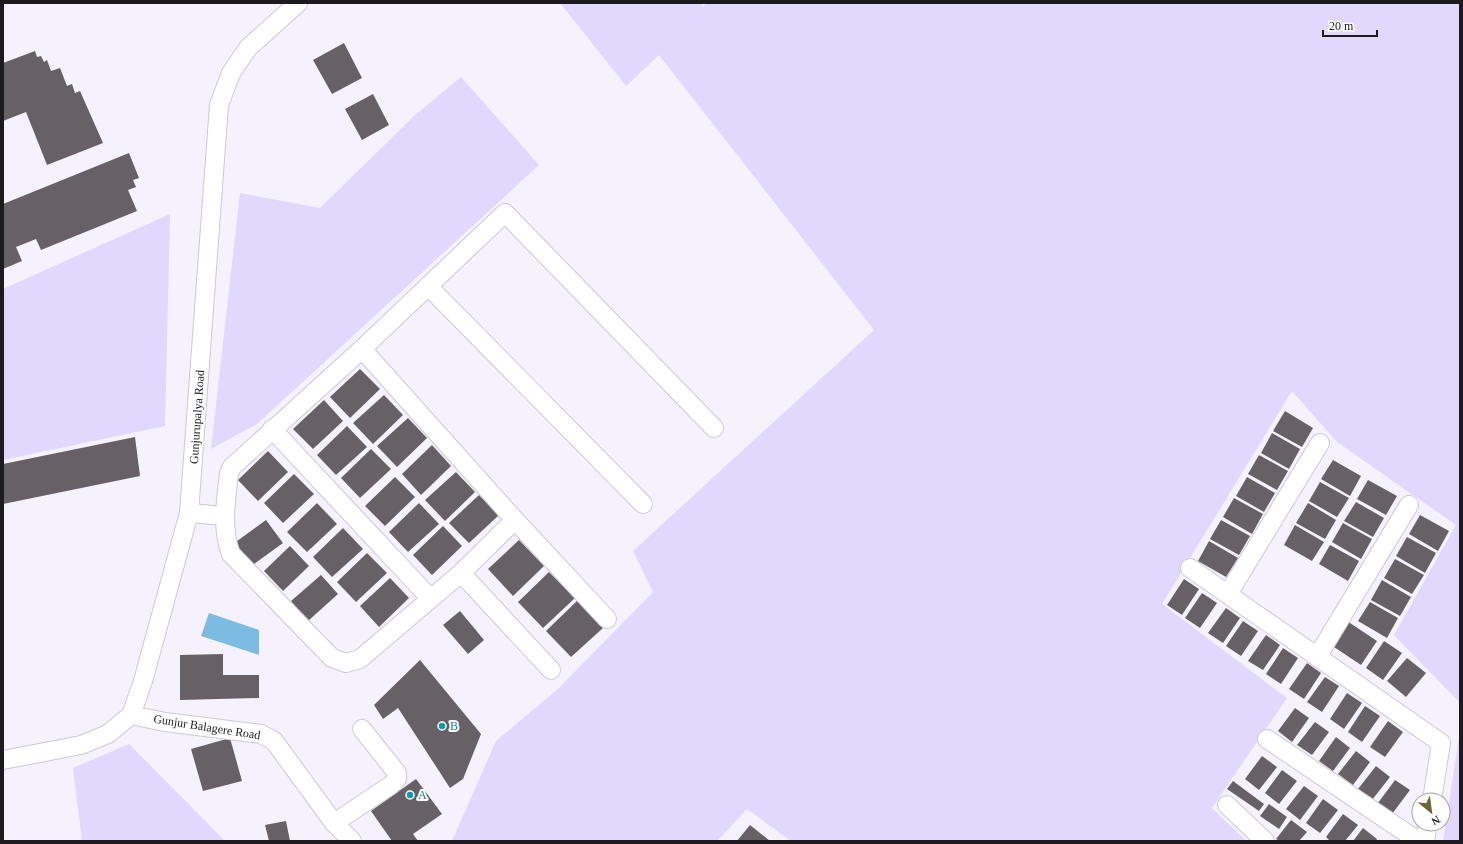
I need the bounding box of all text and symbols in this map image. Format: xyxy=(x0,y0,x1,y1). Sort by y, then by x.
scale bar xyxy=(1323,12,1377,38)
text: 20 m xyxy=(1329,19,1354,33)
street label: Gunjurupalya Road xyxy=(187,369,207,465)
street label: Gunjur Balagere Road xyxy=(153,712,261,742)
place label: B xyxy=(450,719,458,733)
marker: B xyxy=(437,721,447,731)
place label: A xyxy=(418,788,427,802)
marker: A xyxy=(405,790,415,800)
north arrow xyxy=(1411,792,1451,832)
text: N xyxy=(1429,814,1442,828)

